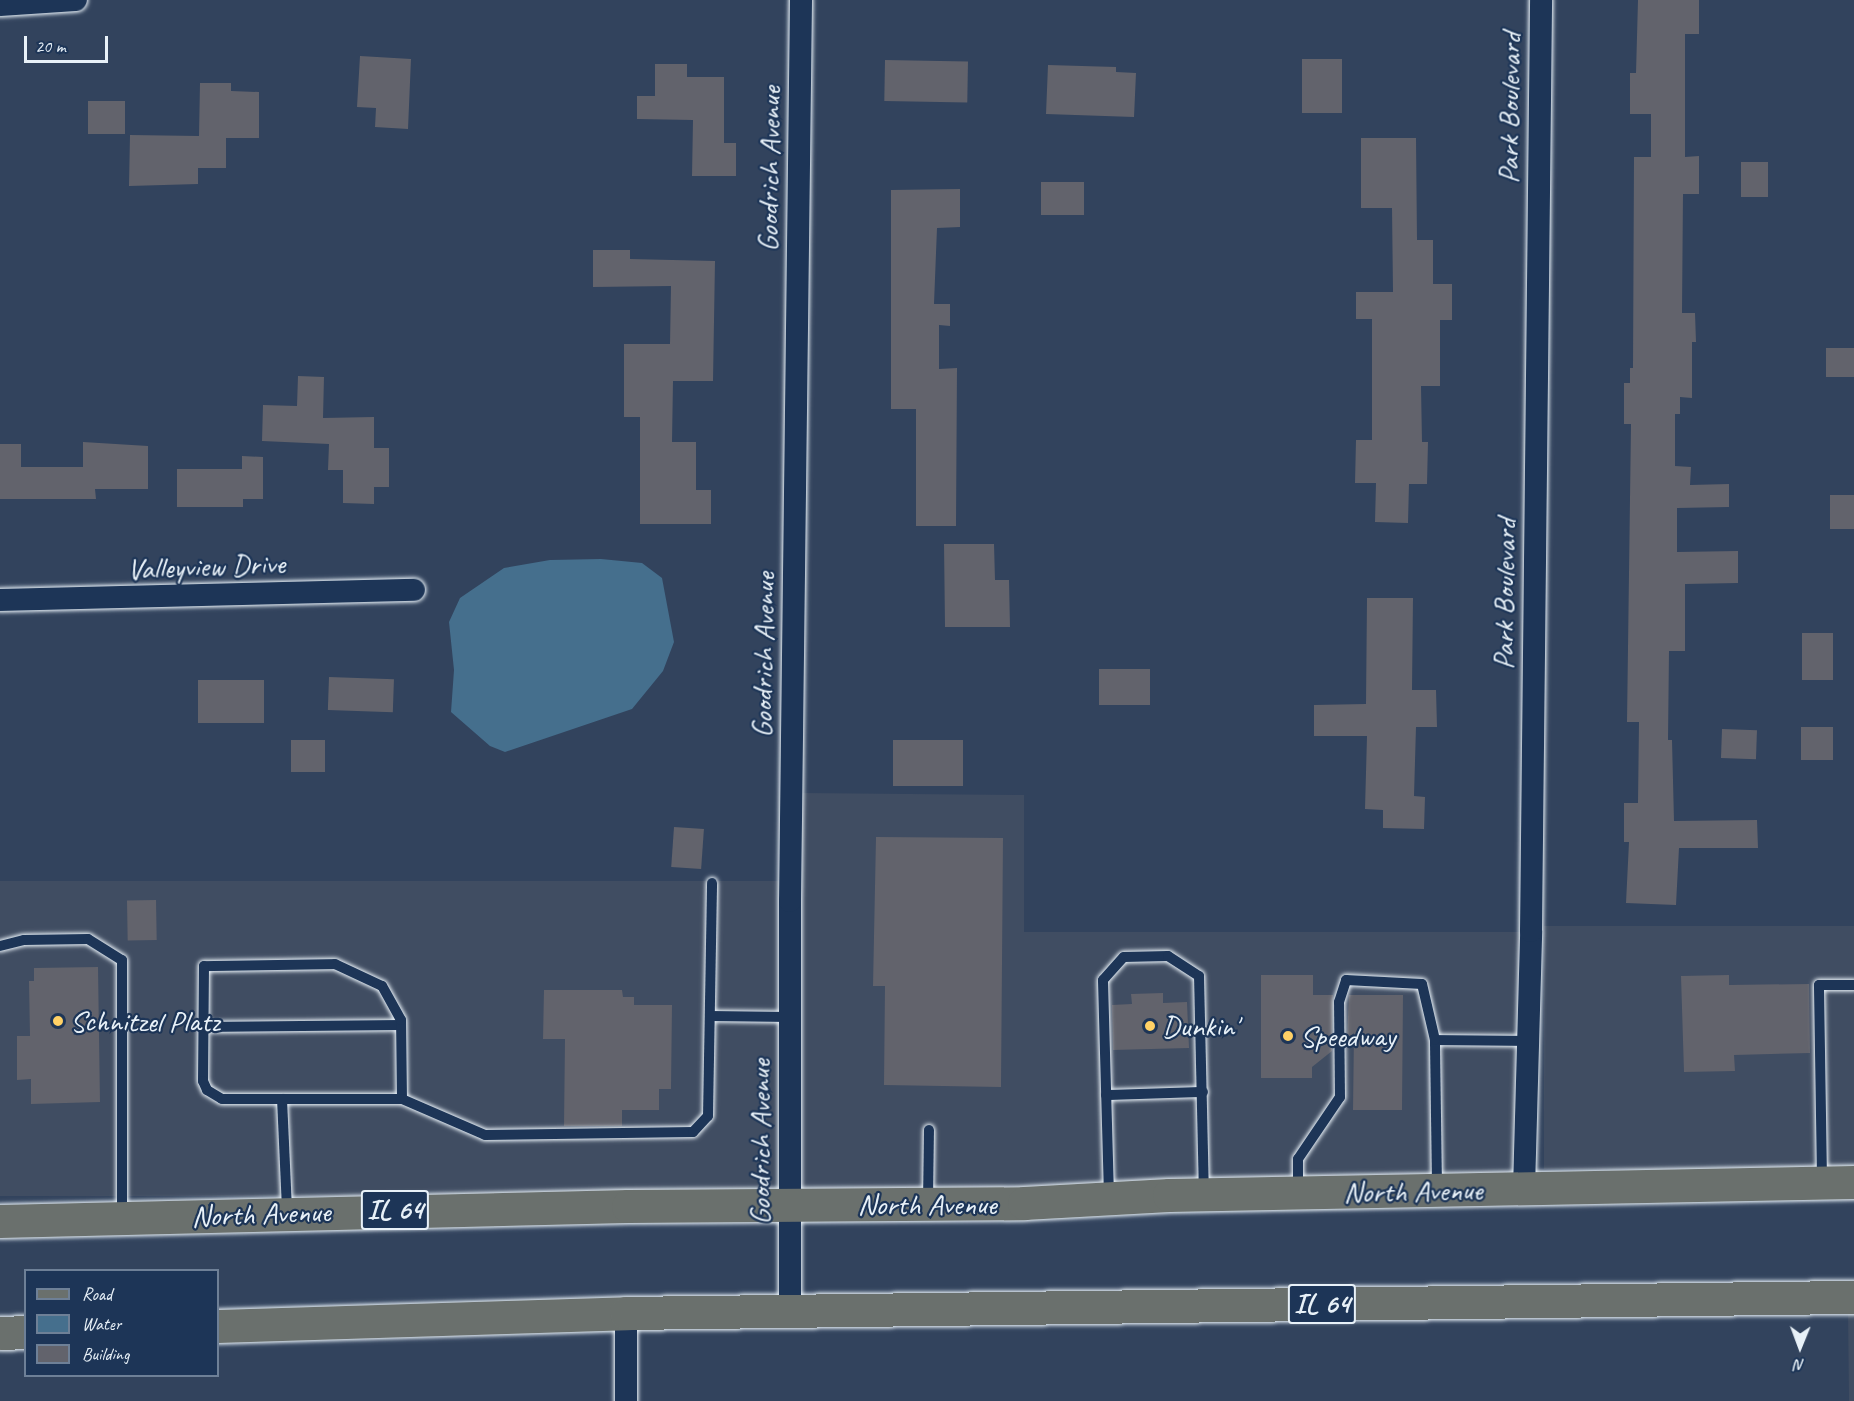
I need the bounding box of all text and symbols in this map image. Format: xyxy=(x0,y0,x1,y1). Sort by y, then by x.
scale bar xyxy=(27,24,111,62)
street label: Park Boulevard xyxy=(1490,31,1528,185)
text: 20 m xyxy=(35,35,66,57)
street label: Goodrich Avenue xyxy=(750,86,788,252)
street label: Park Boulevard xyxy=(1485,517,1523,671)
street label: Valleyview Drive xyxy=(126,545,286,587)
street label: Goodrich Avenue xyxy=(744,572,782,738)
place label: Schnitzel Platz xyxy=(70,1003,221,1039)
place label: Dunkin' xyxy=(1162,1008,1238,1044)
marker: Schnitzel Platz xyxy=(51,1014,65,1028)
place label: Speedway xyxy=(1300,1018,1395,1054)
marker: Dunkin' xyxy=(1143,1019,1157,1033)
marker: Speedway xyxy=(1281,1029,1295,1043)
street label: Goodrich Avenue xyxy=(742,1059,778,1225)
street label: North Avenue xyxy=(1343,1172,1483,1210)
road number: IL 64 xyxy=(360,1185,430,1235)
street label: North Avenue xyxy=(857,1186,997,1222)
street label: North Avenue xyxy=(191,1194,331,1234)
legend xyxy=(24,1269,219,1377)
road number: IL 64 xyxy=(1288,1279,1356,1329)
text: Road xyxy=(82,1283,112,1305)
text: Water xyxy=(82,1313,121,1335)
north arrow xyxy=(1770,1317,1830,1377)
text: Building xyxy=(82,1343,129,1365)
text: N xyxy=(1795,1355,1805,1375)

